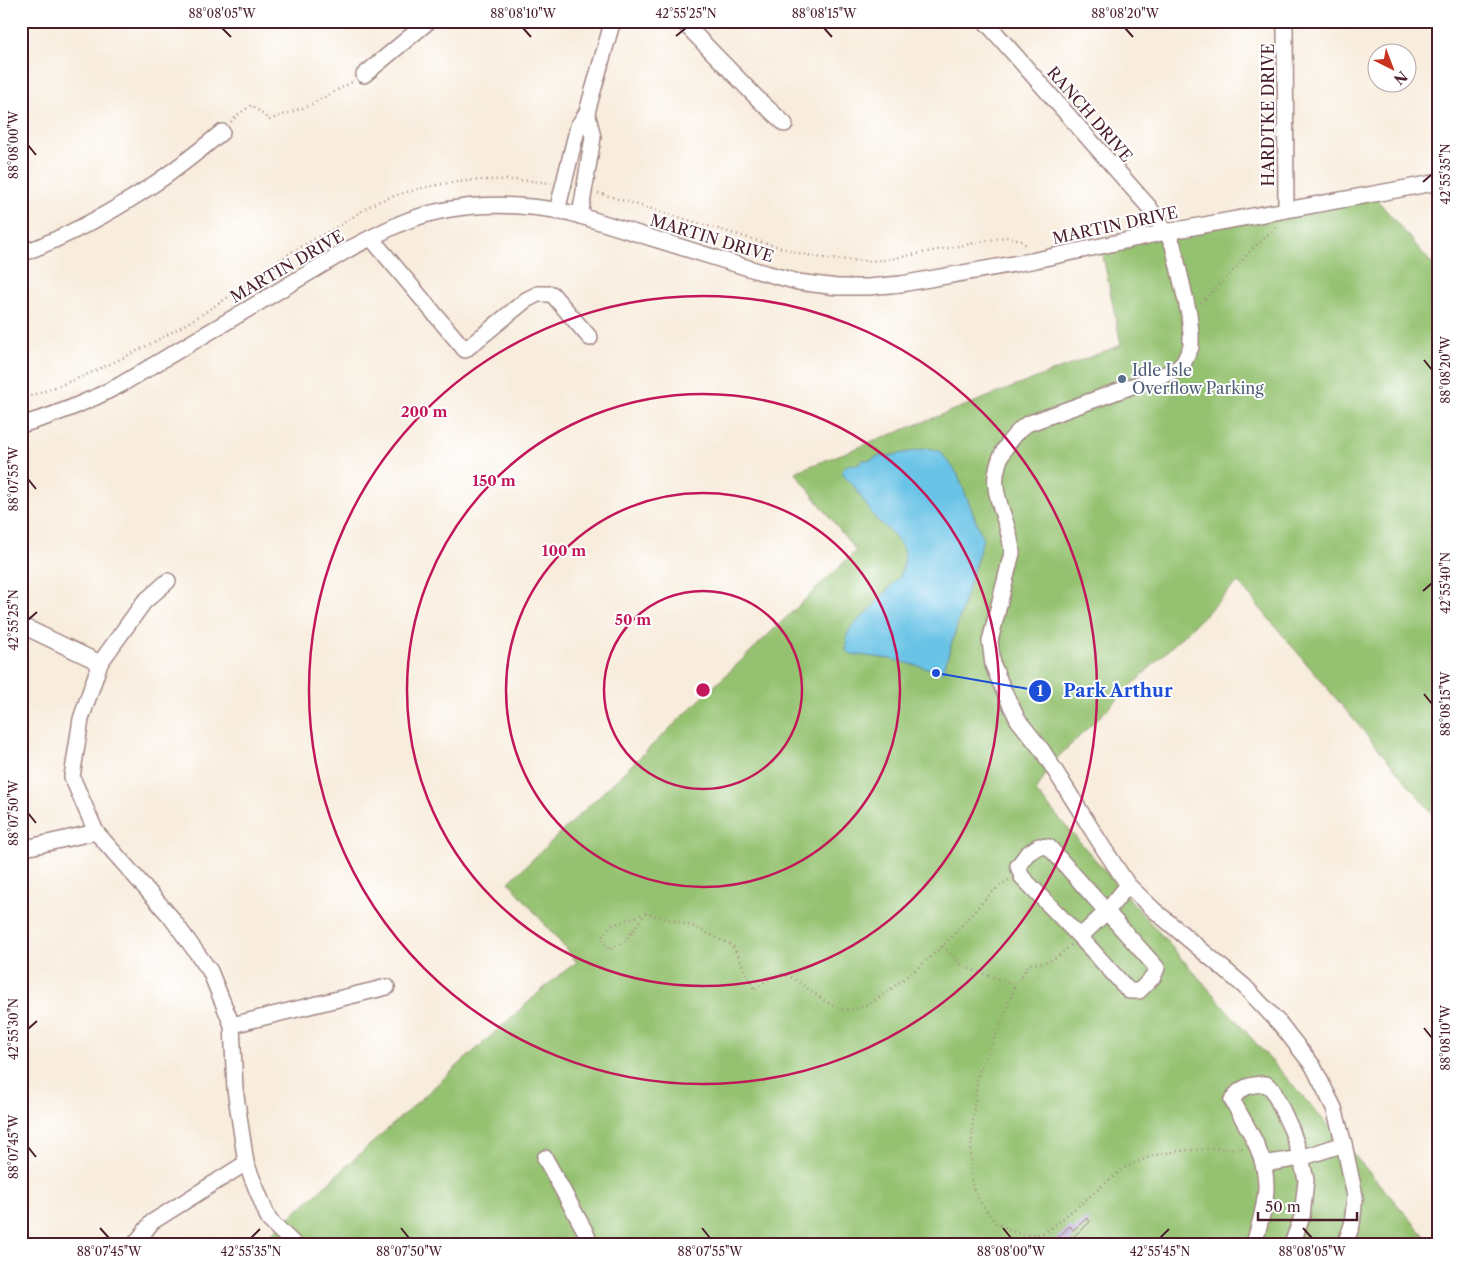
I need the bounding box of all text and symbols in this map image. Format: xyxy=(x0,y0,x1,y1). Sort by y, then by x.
text: 88°08'05"W xyxy=(188,6,256,21)
text: 88°08'10"W xyxy=(490,6,557,21)
text: 42°55'25"N xyxy=(655,6,717,21)
text: 88°08'15"W xyxy=(792,6,857,21)
text: 88°08'20"W xyxy=(1091,6,1160,21)
north arrow xyxy=(1368,42,1418,92)
street label: HARDTKE DRIVE xyxy=(1258,43,1278,187)
street label: RANCH DRIVE xyxy=(1043,62,1137,166)
text: N xyxy=(1390,67,1411,88)
text: 88°08'00"W xyxy=(6,110,21,179)
text: 42°55'35"N xyxy=(1438,143,1453,204)
street label: MARTIN DRIVE xyxy=(1050,202,1180,248)
street label: MARTIN DRIVE xyxy=(648,210,776,266)
street label: MARTIN DRIVE xyxy=(227,225,347,307)
text: 88°08'20"W xyxy=(1438,335,1453,404)
place label: Idle Isle Overflow Parking xyxy=(1132,360,1264,398)
marker: Idle Isle Overflow Parking xyxy=(1116,373,1128,385)
text: 200 m xyxy=(401,402,447,421)
text: 88°07'55"W xyxy=(6,446,21,511)
text: 150 m xyxy=(472,471,516,490)
text: 100 m xyxy=(542,541,586,560)
text: 42°55'40"N xyxy=(1438,552,1453,614)
text: 42°55'25"N xyxy=(6,589,21,651)
text: 50 m xyxy=(615,610,651,629)
text: 88°08'15"W xyxy=(1438,671,1453,736)
callout: Park Arthur xyxy=(1028,674,1183,707)
text: Park Arthur xyxy=(1063,680,1173,702)
centre of rings xyxy=(694,681,712,699)
text: 1 xyxy=(1037,681,1044,700)
text: 88°07'50"W xyxy=(6,779,21,846)
text: 42°55'30"N xyxy=(6,998,21,1060)
text: 88°08'10"W xyxy=(1438,1004,1453,1071)
text: 88°07'45"W xyxy=(6,1114,21,1179)
scale bar xyxy=(1258,1190,1356,1222)
text: 50 m xyxy=(1265,1197,1301,1216)
text: 88°07'45"W xyxy=(77,1244,142,1259)
text: 42°55'35"N xyxy=(221,1244,282,1259)
text: 88°07'50"W xyxy=(376,1244,443,1259)
text: 88°07'55"W xyxy=(678,1244,743,1259)
text: 88°08'00"W xyxy=(977,1244,1046,1259)
text: 42°55'45"N xyxy=(1130,1244,1190,1259)
text: 88°08'05"W xyxy=(1278,1244,1346,1259)

